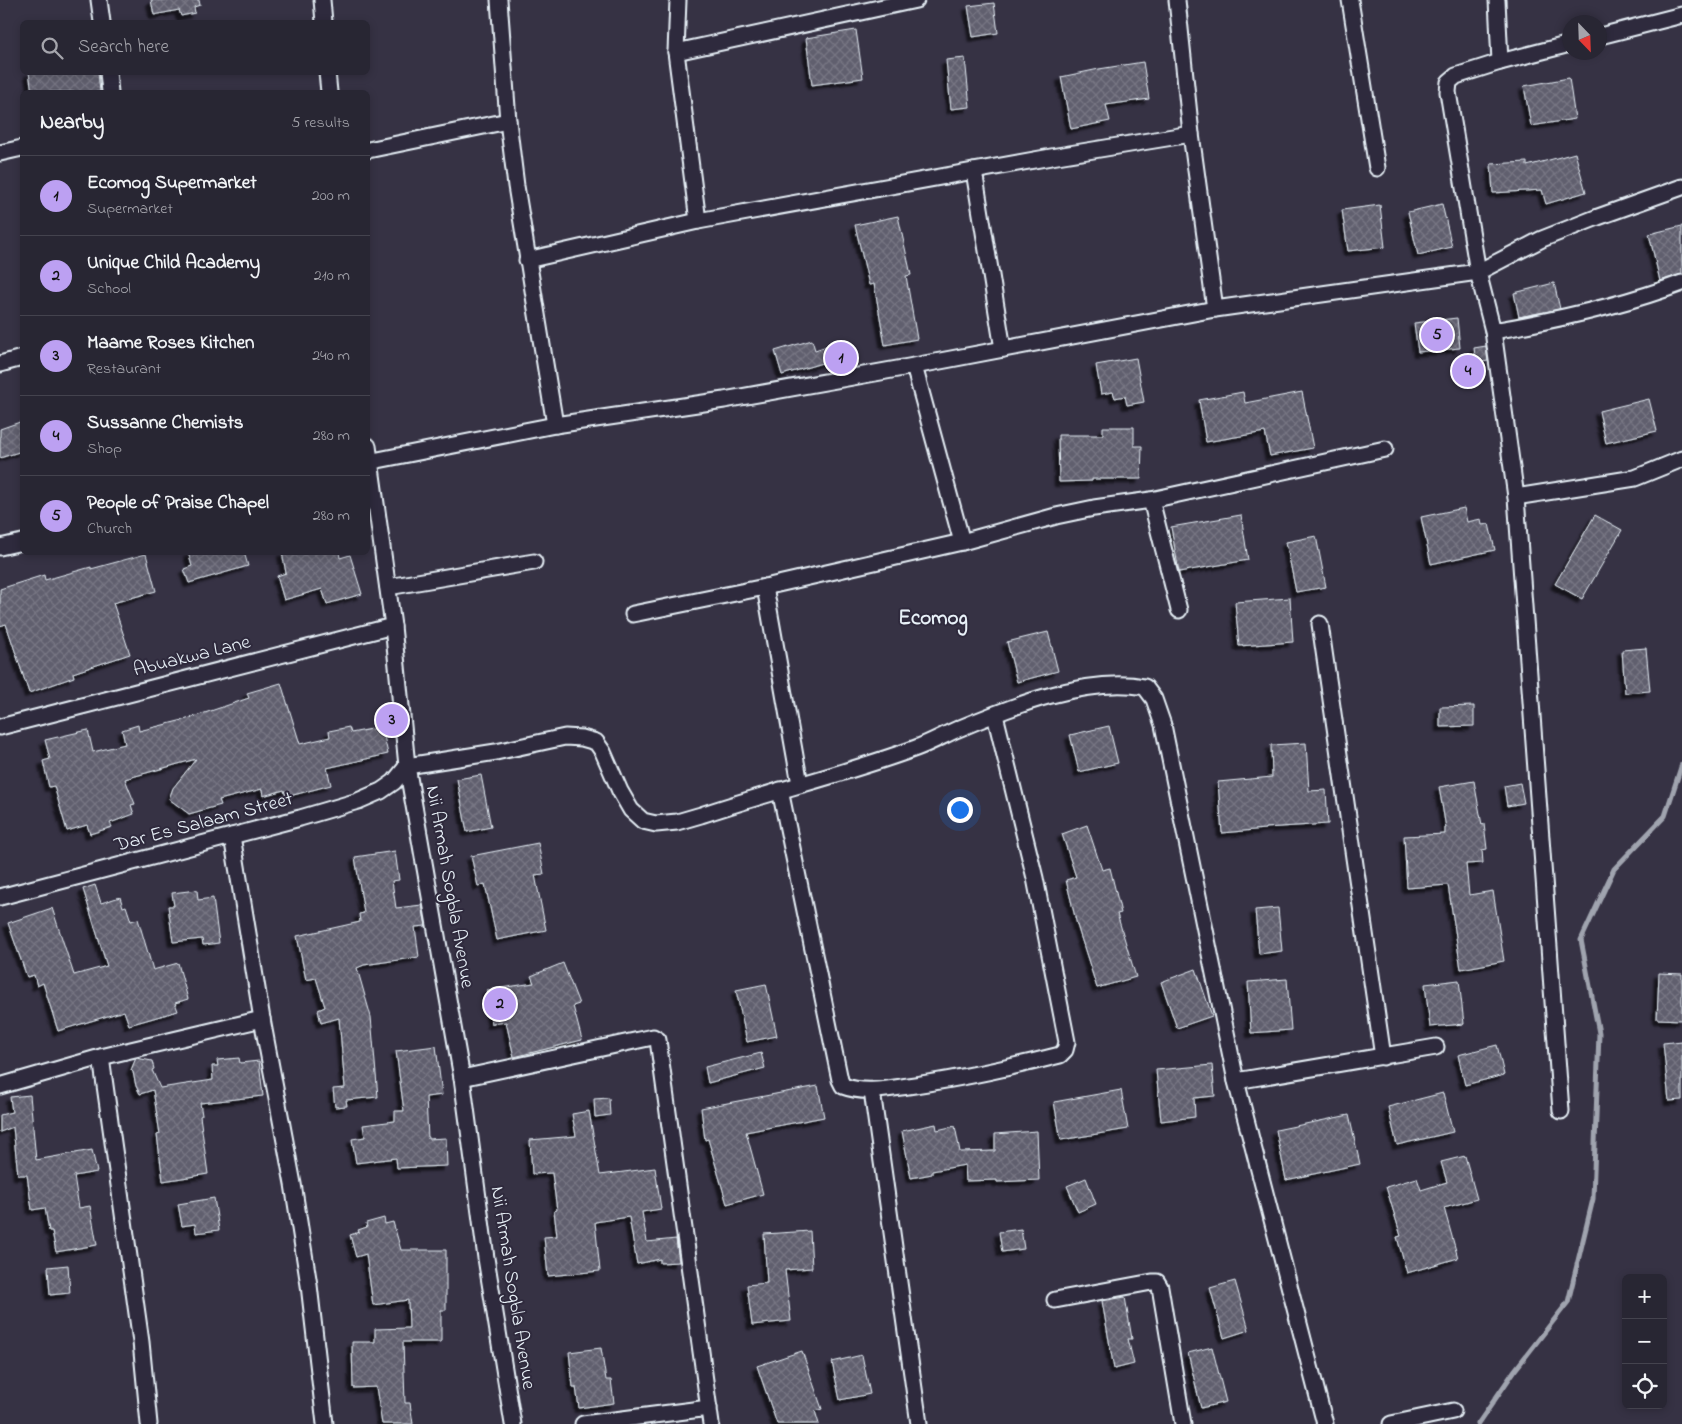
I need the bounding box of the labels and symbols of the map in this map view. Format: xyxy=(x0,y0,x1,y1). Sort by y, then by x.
north arrow xyxy=(1562,15,1607,60)
pin: 5 xyxy=(1421,316,1453,354)
pin: 1 xyxy=(825,339,857,377)
pin: 4 xyxy=(1452,352,1484,390)
district label: Ecomog xyxy=(898,604,968,636)
street label: Abuakwa Lane xyxy=(130,628,254,686)
pin: 3 xyxy=(376,701,408,739)
street label: Nii Armah Sogbla Avenue xyxy=(416,783,481,991)
street label: Dar Es Salaam Street xyxy=(111,785,297,861)
your location xyxy=(947,797,973,823)
pin: 2 xyxy=(484,985,516,1023)
street label: Nii Armah Sogbla Avenue xyxy=(481,1184,542,1392)

